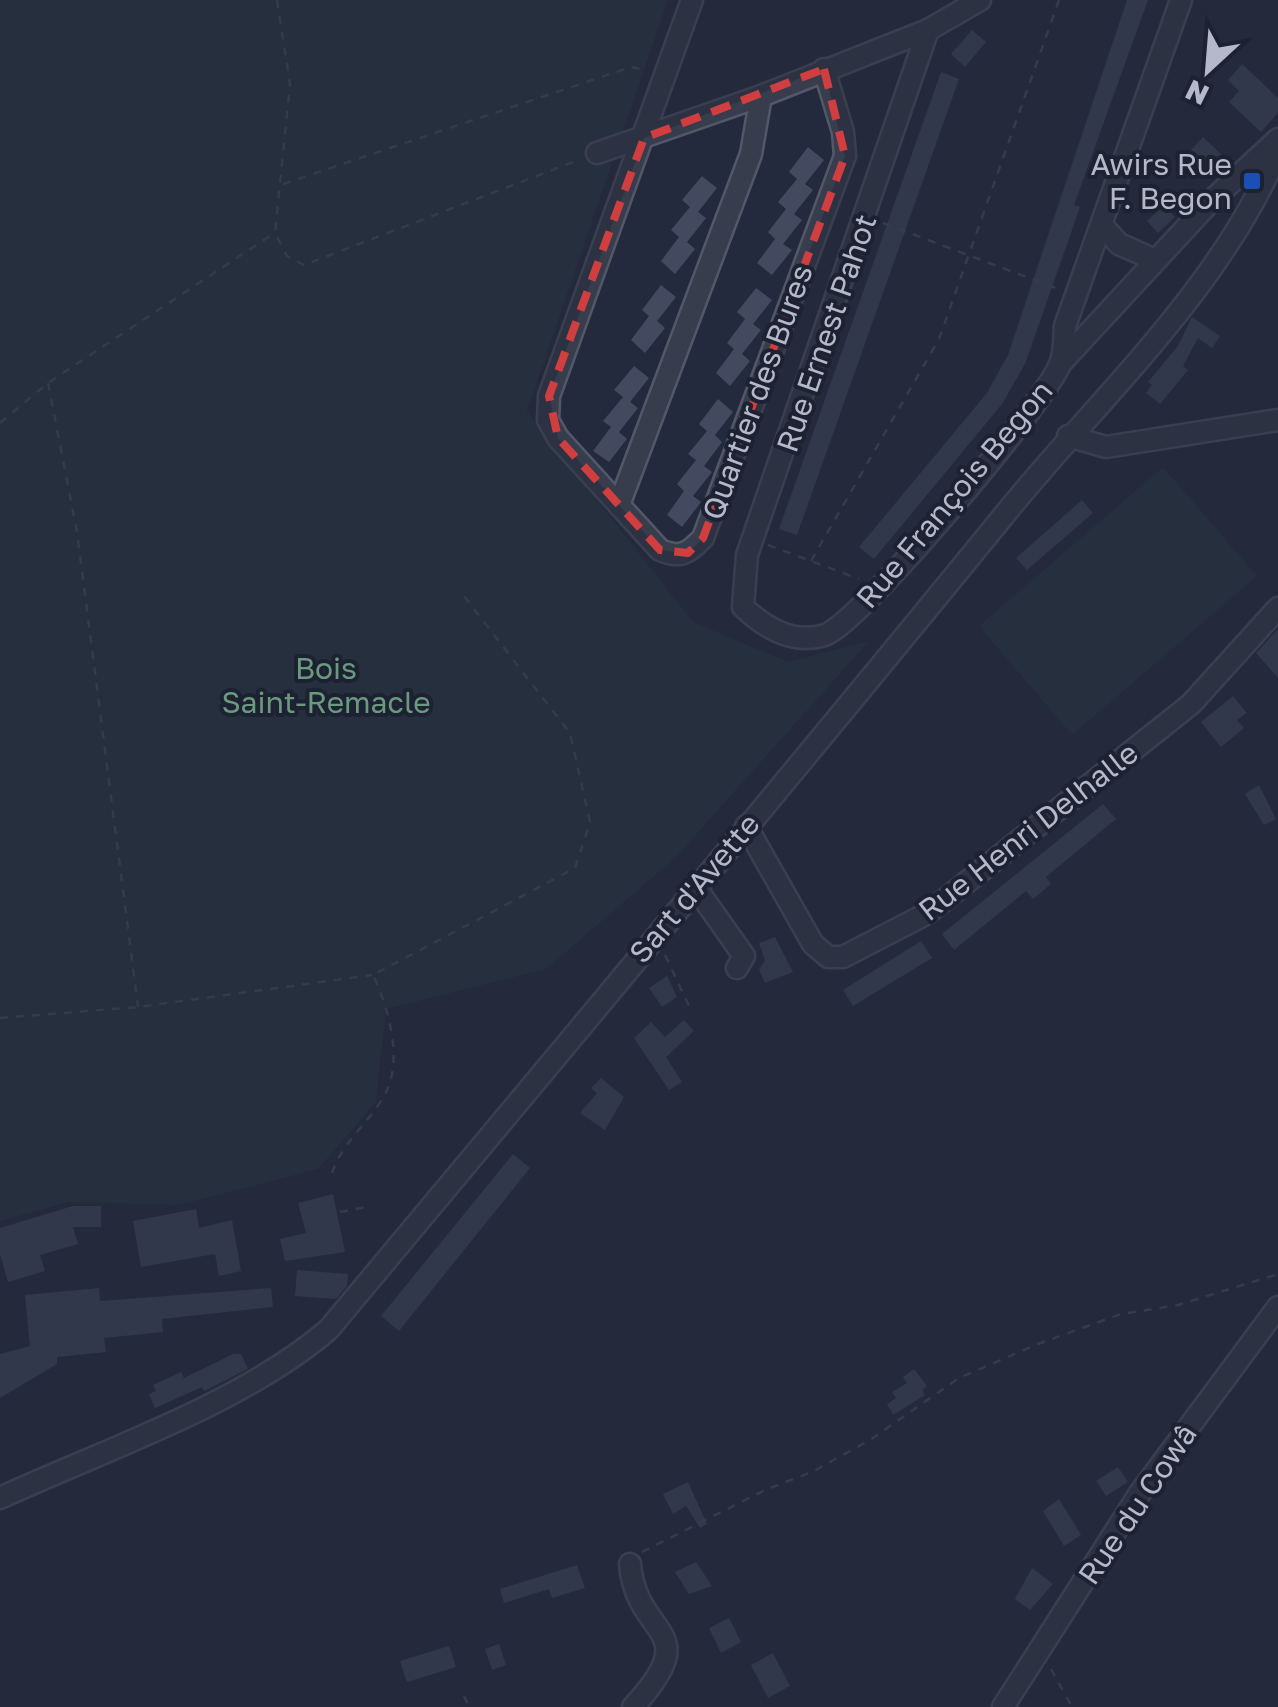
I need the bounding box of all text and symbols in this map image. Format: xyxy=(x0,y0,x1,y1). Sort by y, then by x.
north arrow xyxy=(1158,20,1258,120)
text: N xyxy=(1180,73,1214,112)
place label: Awirs Rue F. Begon xyxy=(1091,146,1232,216)
marker: Awirs Rue F. Begon xyxy=(1241,170,1263,192)
street label: Rue Ernest Pahot xyxy=(768,209,884,457)
street label: Quartier des Bures xyxy=(694,260,820,524)
street label: Rue François Begon xyxy=(848,373,1060,615)
park label: Bois Saint-Remacle xyxy=(221,650,431,720)
street label: Rue Henri Delhalle xyxy=(911,734,1145,928)
street label: Sart d'Avette xyxy=(621,806,767,970)
street label: Rue du Cowâ xyxy=(1070,1417,1204,1591)

